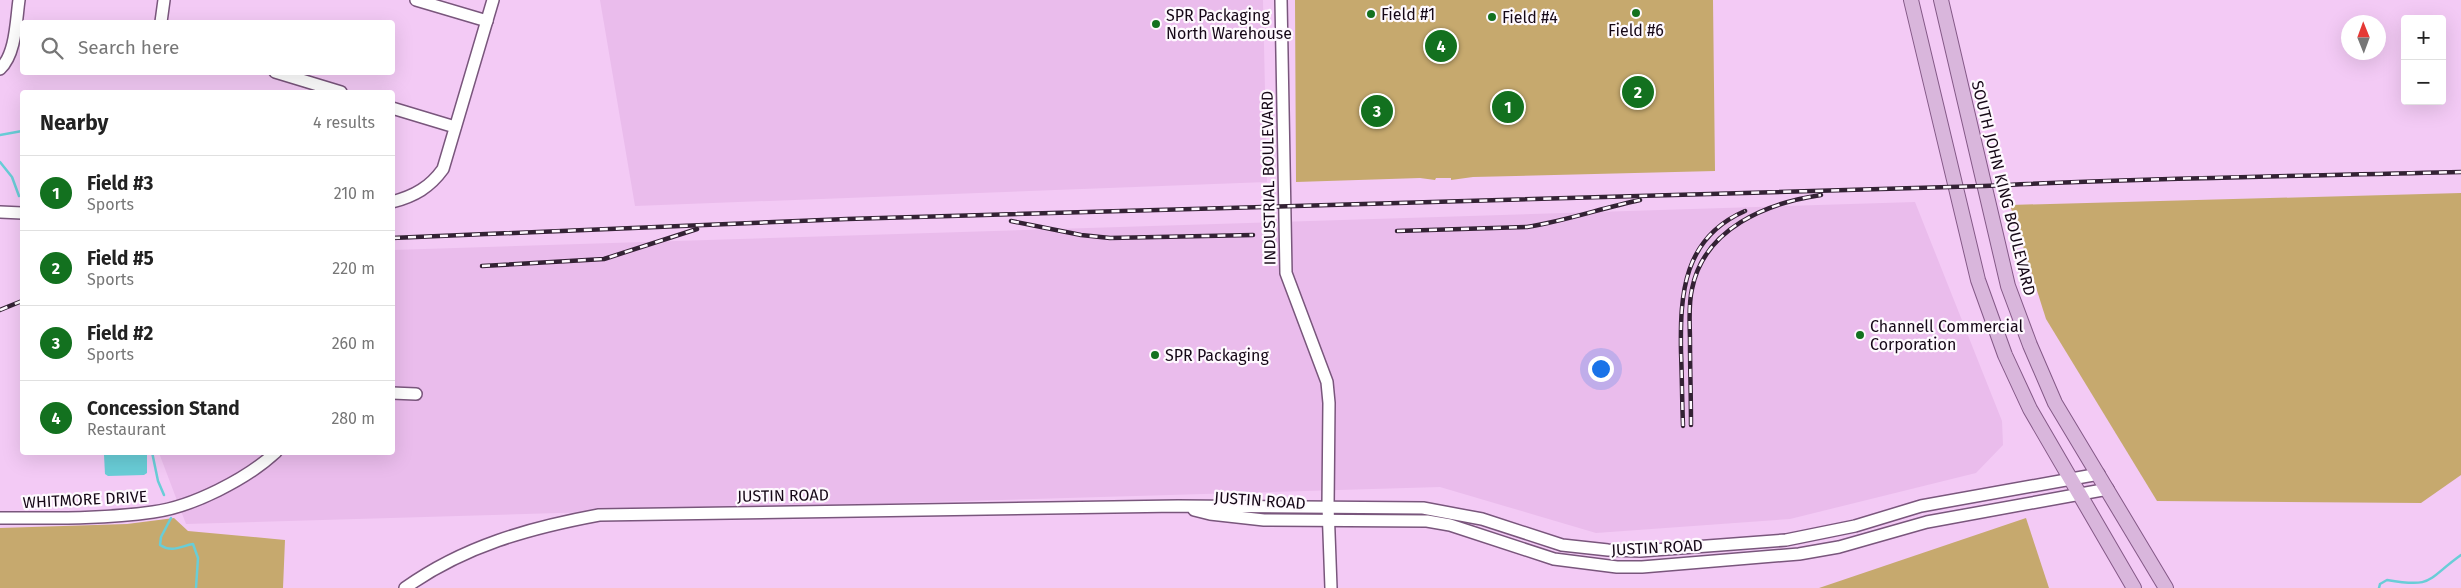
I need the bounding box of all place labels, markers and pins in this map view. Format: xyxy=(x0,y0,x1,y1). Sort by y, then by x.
place label: Field #1 xyxy=(1381,5,1435,24)
place label: SPR Packaging North Warehouse xyxy=(1166,6,1292,43)
marker: Field #6 xyxy=(1630,7,1642,19)
marker: Field #1 xyxy=(1365,8,1377,20)
place label: Field #4 xyxy=(1502,8,1558,27)
marker: Field #4 xyxy=(1486,11,1498,23)
marker: SPR Packaging North Warehouse xyxy=(1150,18,1162,30)
place label: Field #6 xyxy=(1608,21,1664,40)
pin: 4 xyxy=(1425,27,1457,65)
pin: 2 xyxy=(1622,73,1654,111)
pin: 1 xyxy=(1492,88,1524,126)
pin: 3 xyxy=(1361,92,1393,130)
place label: Channell Commercial Corporation xyxy=(1870,317,2023,354)
marker: Channell Commercial Corporation xyxy=(1854,329,1866,341)
place label: SPR Packaging xyxy=(1165,346,1269,365)
marker: SPR Packaging xyxy=(1149,349,1161,361)

